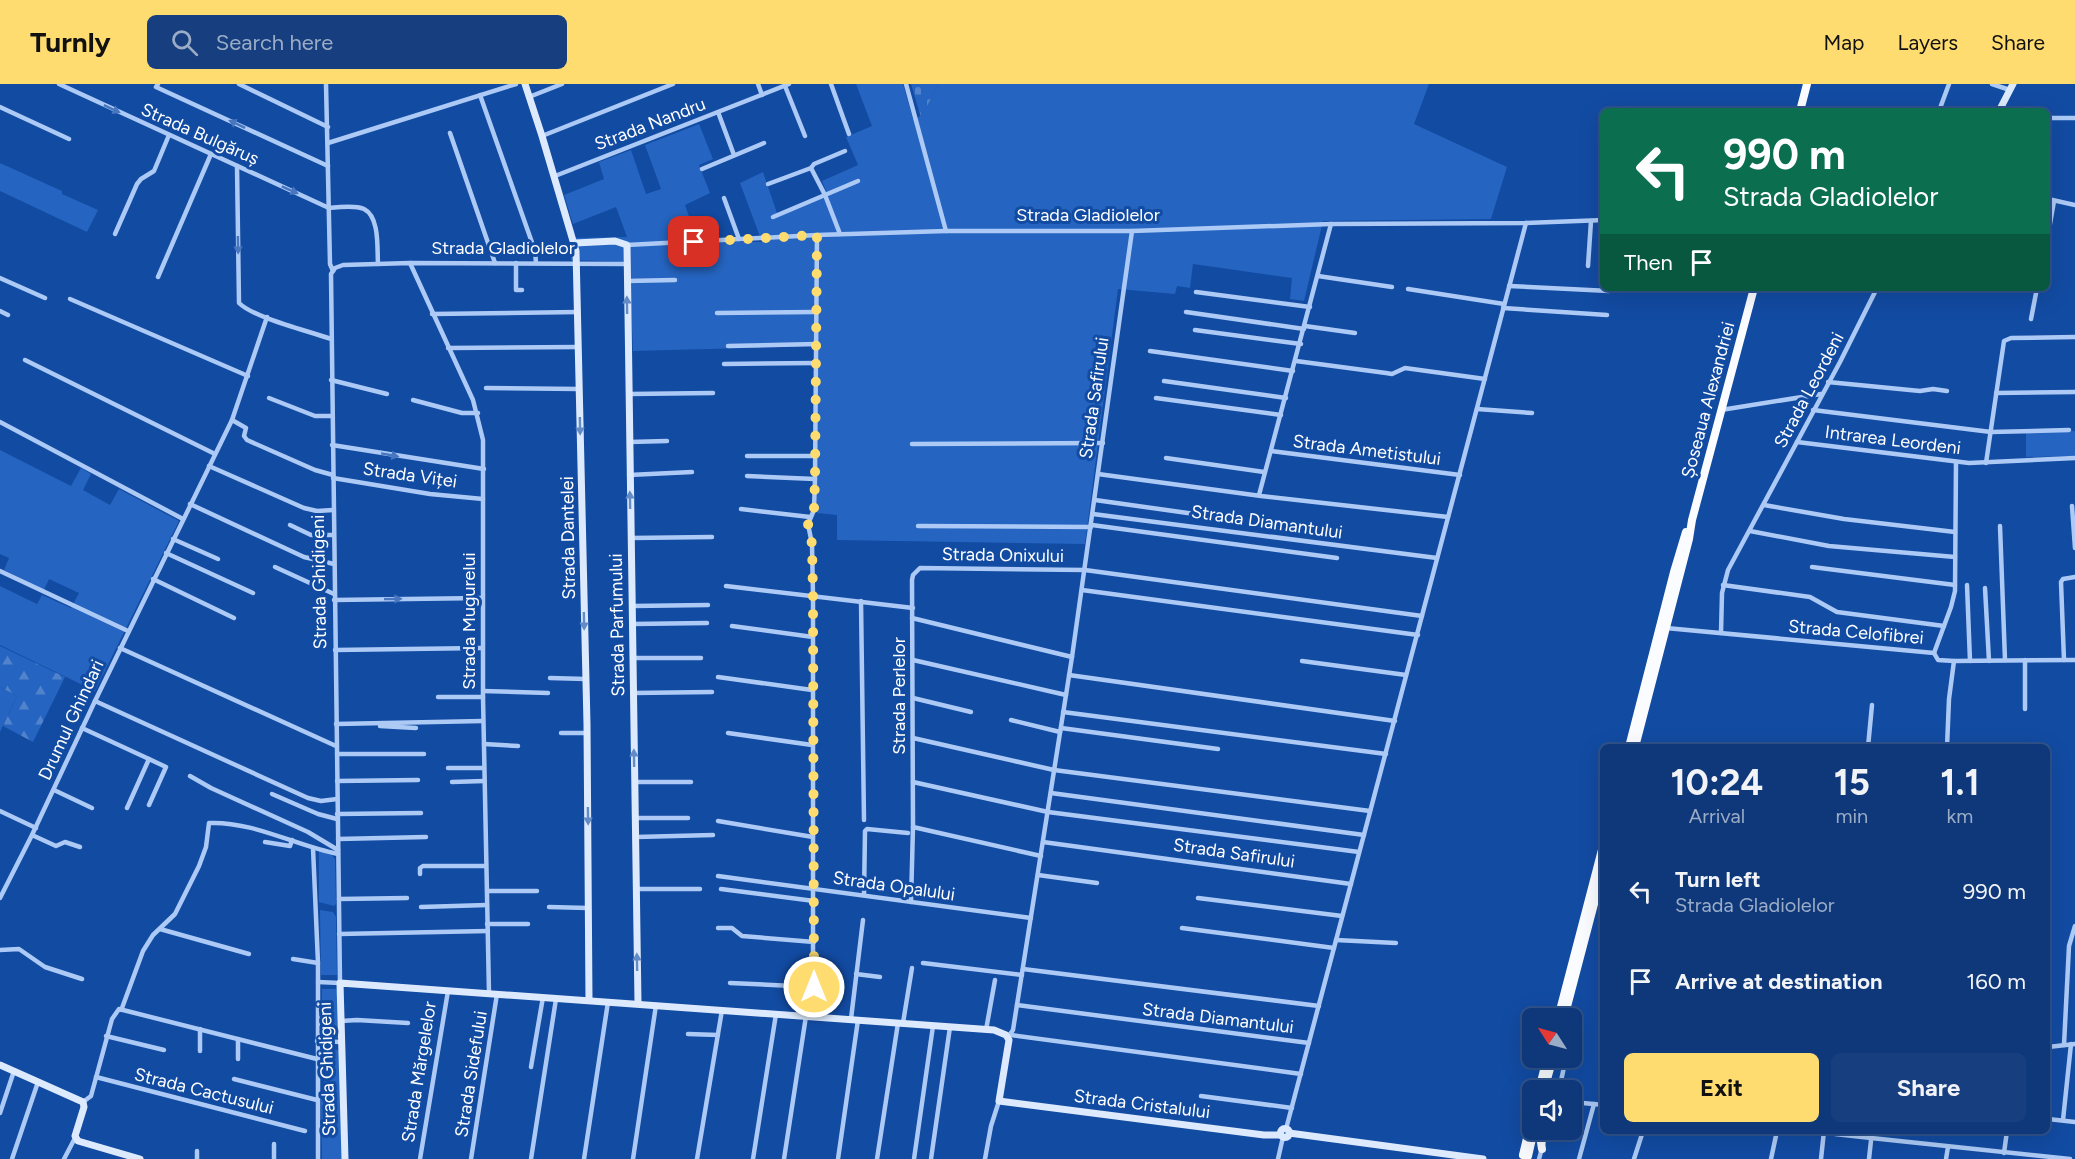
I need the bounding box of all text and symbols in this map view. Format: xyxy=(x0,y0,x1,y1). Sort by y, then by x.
search box xyxy=(147,15,567,69)
text: Turnly xyxy=(30,25,111,59)
icon: search xyxy=(168,26,201,59)
text: Search here xyxy=(216,29,333,56)
text: Map xyxy=(1824,30,1864,55)
text: Layers xyxy=(1897,30,1958,55)
text: Share xyxy=(1991,30,2045,55)
street label: Strada Nandru xyxy=(591,93,709,155)
street label: Strada Bulgăruș xyxy=(138,98,262,170)
one-way arrow xyxy=(104,104,121,113)
one-way arrow xyxy=(229,120,246,129)
text: 990 m xyxy=(1723,129,1846,180)
icon: left xyxy=(1624,132,1702,210)
text: Strada Gladiolelor xyxy=(1723,180,1938,213)
one-way arrow xyxy=(281,185,298,194)
street label: Strada Gladiolelor xyxy=(1016,204,1160,226)
pin xyxy=(668,216,719,267)
icon: arrive xyxy=(677,225,710,258)
one-way arrow xyxy=(234,236,243,255)
street label: Strada Gladiolelor xyxy=(431,237,575,259)
icon: arrive xyxy=(1685,246,1718,279)
text: Then xyxy=(1624,249,1673,276)
one-way arrow xyxy=(623,296,632,315)
street label: Șoseaua Alexandriei xyxy=(1677,319,1739,481)
street label: Strada Leordeni xyxy=(1769,328,1849,452)
street label: Strada Safirului xyxy=(1075,336,1113,460)
one-way arrow xyxy=(575,417,585,436)
street label: Intrarea Leordeni xyxy=(1824,421,1962,459)
street label: Strada Ametistului xyxy=(1292,430,1442,470)
one-way arrow xyxy=(380,450,399,459)
street label: Strada Viței xyxy=(362,458,458,492)
street label: Strada Dantelei xyxy=(556,476,580,600)
one-way arrow xyxy=(625,491,635,510)
street label: Strada Diamantului xyxy=(1190,500,1344,544)
street label: Strada Ghidigeni xyxy=(307,515,331,649)
street label: Strada Onixului xyxy=(942,543,1064,567)
street label: Strada Mugurelui xyxy=(458,552,480,690)
street label: Strada Parfumului xyxy=(605,553,629,697)
one-way arrow xyxy=(383,595,402,604)
one-way arrow xyxy=(580,612,589,631)
street label: Strada Celofibrei xyxy=(1787,615,1925,649)
street label: Strada Perlelor xyxy=(888,637,910,755)
street label: Drumul Ghindari xyxy=(34,656,108,784)
one-way arrow xyxy=(629,749,639,768)
text: 10:24 xyxy=(1670,761,1763,804)
text: 15 xyxy=(1834,761,1870,804)
text: 1.1 xyxy=(1940,761,1980,804)
text: Arrival xyxy=(1689,804,1745,828)
text: min xyxy=(1835,804,1868,828)
text: km xyxy=(1947,804,1973,828)
one-way arrow xyxy=(583,807,593,826)
street label: Strada Safirului xyxy=(1172,834,1296,872)
text: Turn left xyxy=(1675,866,1761,893)
street label: Strada Opalului xyxy=(831,867,957,905)
icon: left xyxy=(1624,875,1657,908)
text: 990 m xyxy=(1963,878,2026,905)
text: Strada Gladiolelor xyxy=(1675,893,1835,917)
one-way arrow xyxy=(633,953,642,972)
position arrow xyxy=(782,955,846,1019)
icon: arrive xyxy=(1624,965,1657,998)
text: Arrive at destination xyxy=(1675,968,1883,995)
text: 160 m xyxy=(1966,968,2026,995)
street label: Strada Diamantului xyxy=(1141,998,1295,1038)
street label: Strada Mărgelelor xyxy=(397,1000,441,1144)
street label: Strada Ghidigeni xyxy=(314,1001,340,1137)
north arrow xyxy=(1522,1008,1582,1068)
map controls xyxy=(1522,1008,1582,1140)
street label: Strada Sidefului xyxy=(450,1009,492,1139)
button: Exit xyxy=(1624,1053,1819,1122)
button: Share xyxy=(1831,1053,2026,1122)
street label: Strada Cactusului xyxy=(132,1063,276,1119)
button: sound xyxy=(1522,1080,1582,1140)
street label: Strada Cristalului xyxy=(1073,1085,1211,1123)

